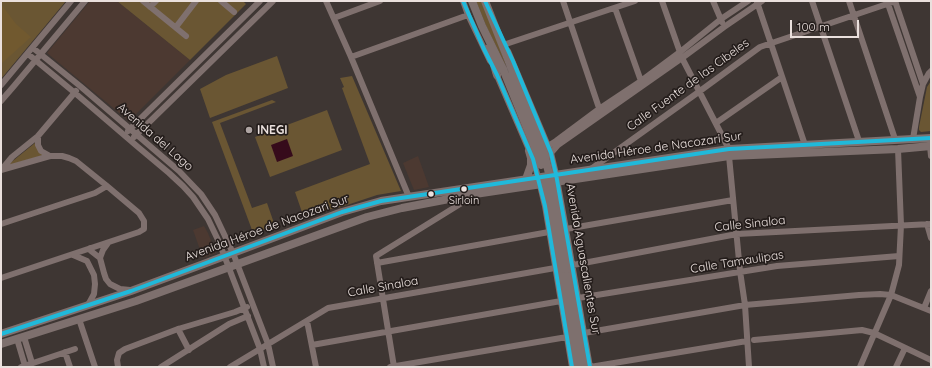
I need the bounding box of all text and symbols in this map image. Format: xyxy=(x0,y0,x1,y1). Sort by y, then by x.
scale bar xyxy=(792,12,861,38)
text: 100 m xyxy=(797,19,830,34)
street label: Calle Fuente de las Cibeles xyxy=(624,36,752,134)
street label: Avenida del Lago xyxy=(114,100,196,174)
place label: INEGI xyxy=(257,123,288,137)
marker: INEGI xyxy=(244,125,254,135)
street label: Avenida Héroe de Nacozari Sur xyxy=(569,129,743,167)
street label: Avenida Aguascalientes Sur xyxy=(563,182,603,336)
marker: Sirloin xyxy=(459,184,469,194)
unlabelled marker xyxy=(426,189,436,199)
street label: Avenida Héroe de Nacozari Sur xyxy=(183,192,351,264)
place label: Sirloin xyxy=(449,194,479,208)
street label: Calle Sinaloa xyxy=(714,213,786,235)
street label: Calle Tamaulipas xyxy=(689,248,785,276)
street label: Calle Sinaloa xyxy=(347,274,419,300)

